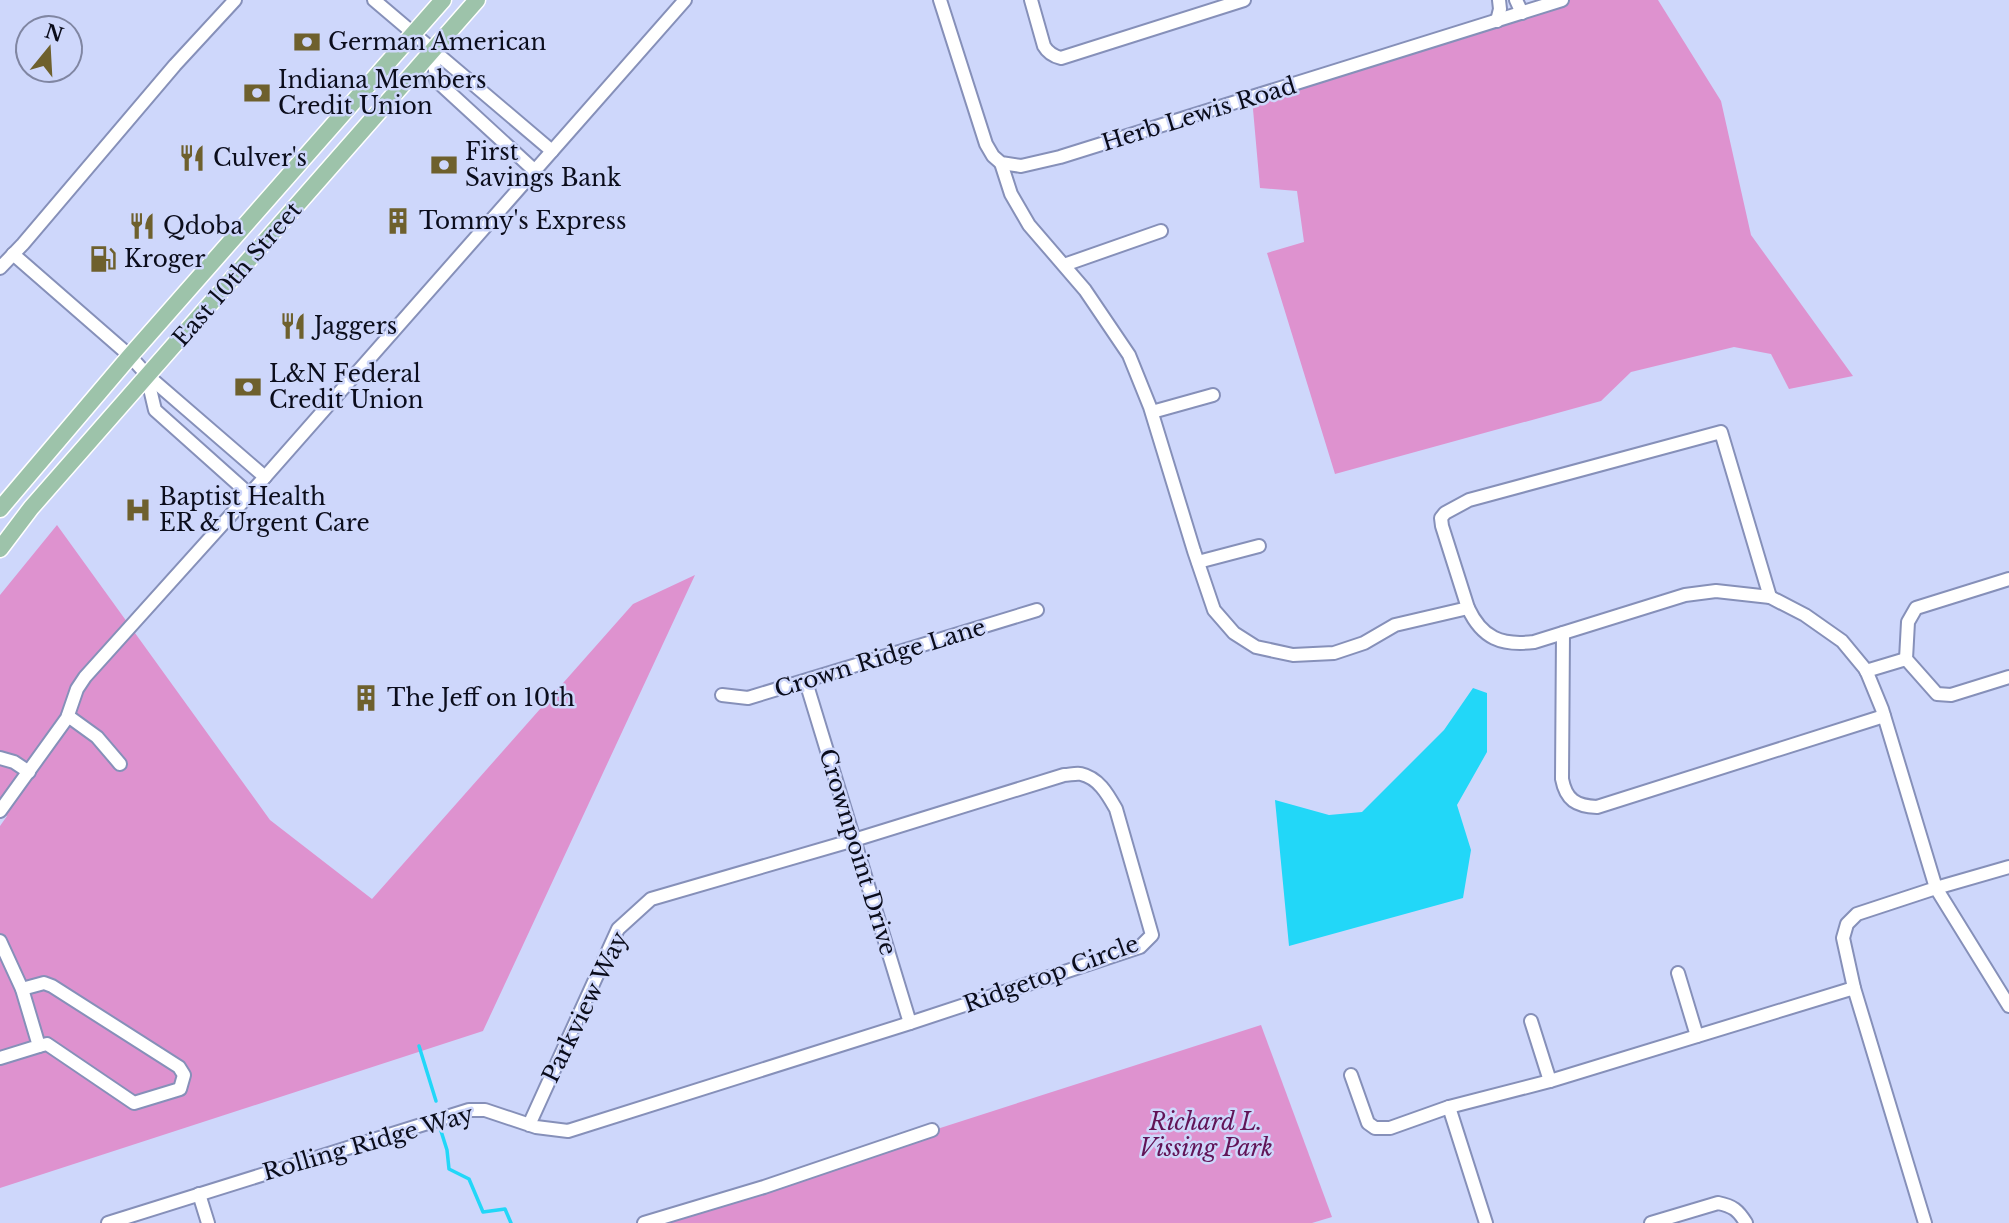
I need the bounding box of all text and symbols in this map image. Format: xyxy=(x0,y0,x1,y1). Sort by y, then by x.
north arrow xyxy=(14,14,84,84)
text: N xyxy=(42,20,66,47)
bank icon: German American xyxy=(292,27,322,57)
place label: German American xyxy=(328,28,547,56)
place label: Indiana Members Credit Union xyxy=(278,66,486,120)
street label: Herb Lewis Road xyxy=(1098,71,1300,157)
bank icon: Indiana Members Credit Union xyxy=(242,78,272,108)
place label: First Savings Bank xyxy=(465,138,622,192)
restaurant icon: Culver's xyxy=(177,143,207,173)
place label: Culver's xyxy=(213,144,307,172)
bank icon: First Savings Bank xyxy=(429,150,459,180)
street label: East 10th Street xyxy=(167,196,308,352)
building icon: Tommy's Express xyxy=(383,206,413,236)
place label: Tommy's Express xyxy=(419,207,626,235)
restaurant icon: Qdoba xyxy=(127,211,157,241)
place label: Qdoba xyxy=(163,212,243,240)
fuel station icon: Kroger xyxy=(88,244,118,274)
place label: Kroger xyxy=(124,245,206,273)
restaurant icon: Jaggers xyxy=(278,311,308,341)
place label: Jaggers xyxy=(311,312,397,340)
place label: L&N Federal Credit Union xyxy=(269,360,424,414)
bank icon: L&N Federal Credit Union xyxy=(233,372,263,402)
place label: Baptist Health ER & Urgent Care xyxy=(159,483,370,537)
hospital icon: Baptist Health ER & Urgent Care xyxy=(123,495,153,525)
street label: Crown Ridge Lane xyxy=(771,613,989,703)
building icon: The Jeff on 10th xyxy=(351,683,381,713)
place label: The Jeff on 10th xyxy=(387,684,575,712)
street label: Crownpoint Drive xyxy=(813,745,903,959)
street label: Parkview Way xyxy=(536,927,634,1087)
street label: Ridgetop Circle xyxy=(960,929,1142,1019)
street label: Rolling Ridge Way xyxy=(260,1099,477,1186)
park label: Richard L. Vissing Park xyxy=(1139,1108,1273,1162)

